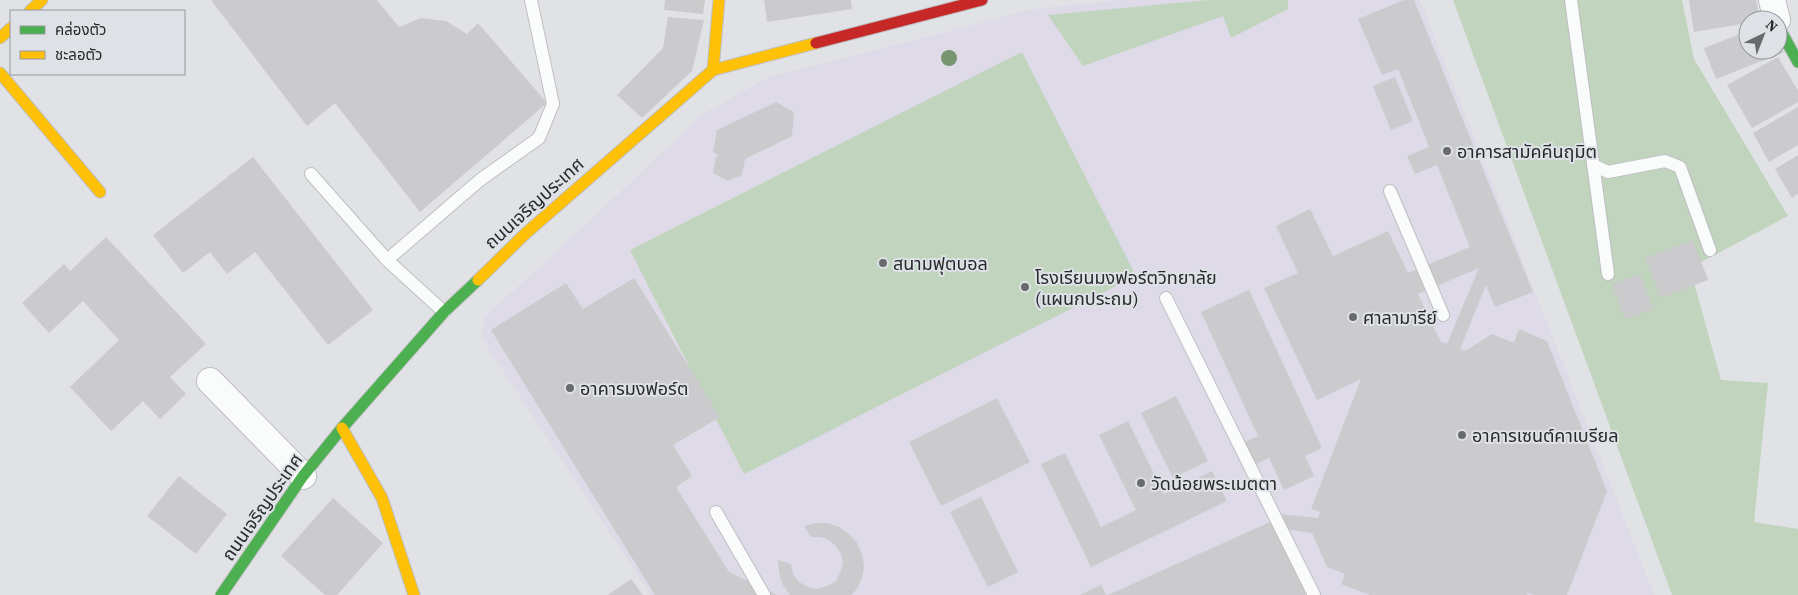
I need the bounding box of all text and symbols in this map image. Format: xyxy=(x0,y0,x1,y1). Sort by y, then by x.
legend xyxy=(10,10,185,75)
north arrow xyxy=(1738,10,1788,60)
text: N xyxy=(1761,15,1782,36)
text: คล่องตัว xyxy=(55,19,106,40)
text: ชะลอตัว xyxy=(55,44,102,65)
place label: อาคารสามัคคีนฤมิต xyxy=(1457,139,1597,164)
marker: อาคารสามัคคีนฤมิต xyxy=(1441,145,1453,157)
street label: ถนนเจริญประเทศ xyxy=(479,152,589,254)
place label: สนามฟุตบอล xyxy=(893,251,988,276)
marker: สนามฟุตบอล xyxy=(877,257,889,269)
place label: โรงเรียนมงฟอร์ตวิทยาลัย (แผนกประถม) xyxy=(1035,265,1217,311)
marker: โรงเรียนมงฟอร์ตวิทยาลัย (แผนกประถม) xyxy=(1019,281,1031,293)
place label: ศาลามารีย์ xyxy=(1363,305,1437,330)
marker: ศาลามารีย์ xyxy=(1347,311,1359,323)
place label: อาคารมงฟอร์ต xyxy=(580,376,688,401)
marker: อาคารมงฟอร์ต xyxy=(564,382,576,394)
place label: อาคารเซนต์คาเบรียล xyxy=(1472,423,1618,448)
marker: อาคารเซนต์คาเบรียล xyxy=(1456,429,1468,441)
street label: ถนนเจริญประเทศ xyxy=(216,448,308,566)
place label: วัดน้อยพระเมตตา xyxy=(1151,471,1277,496)
marker: วัดน้อยพระเมตตา xyxy=(1135,477,1147,489)

